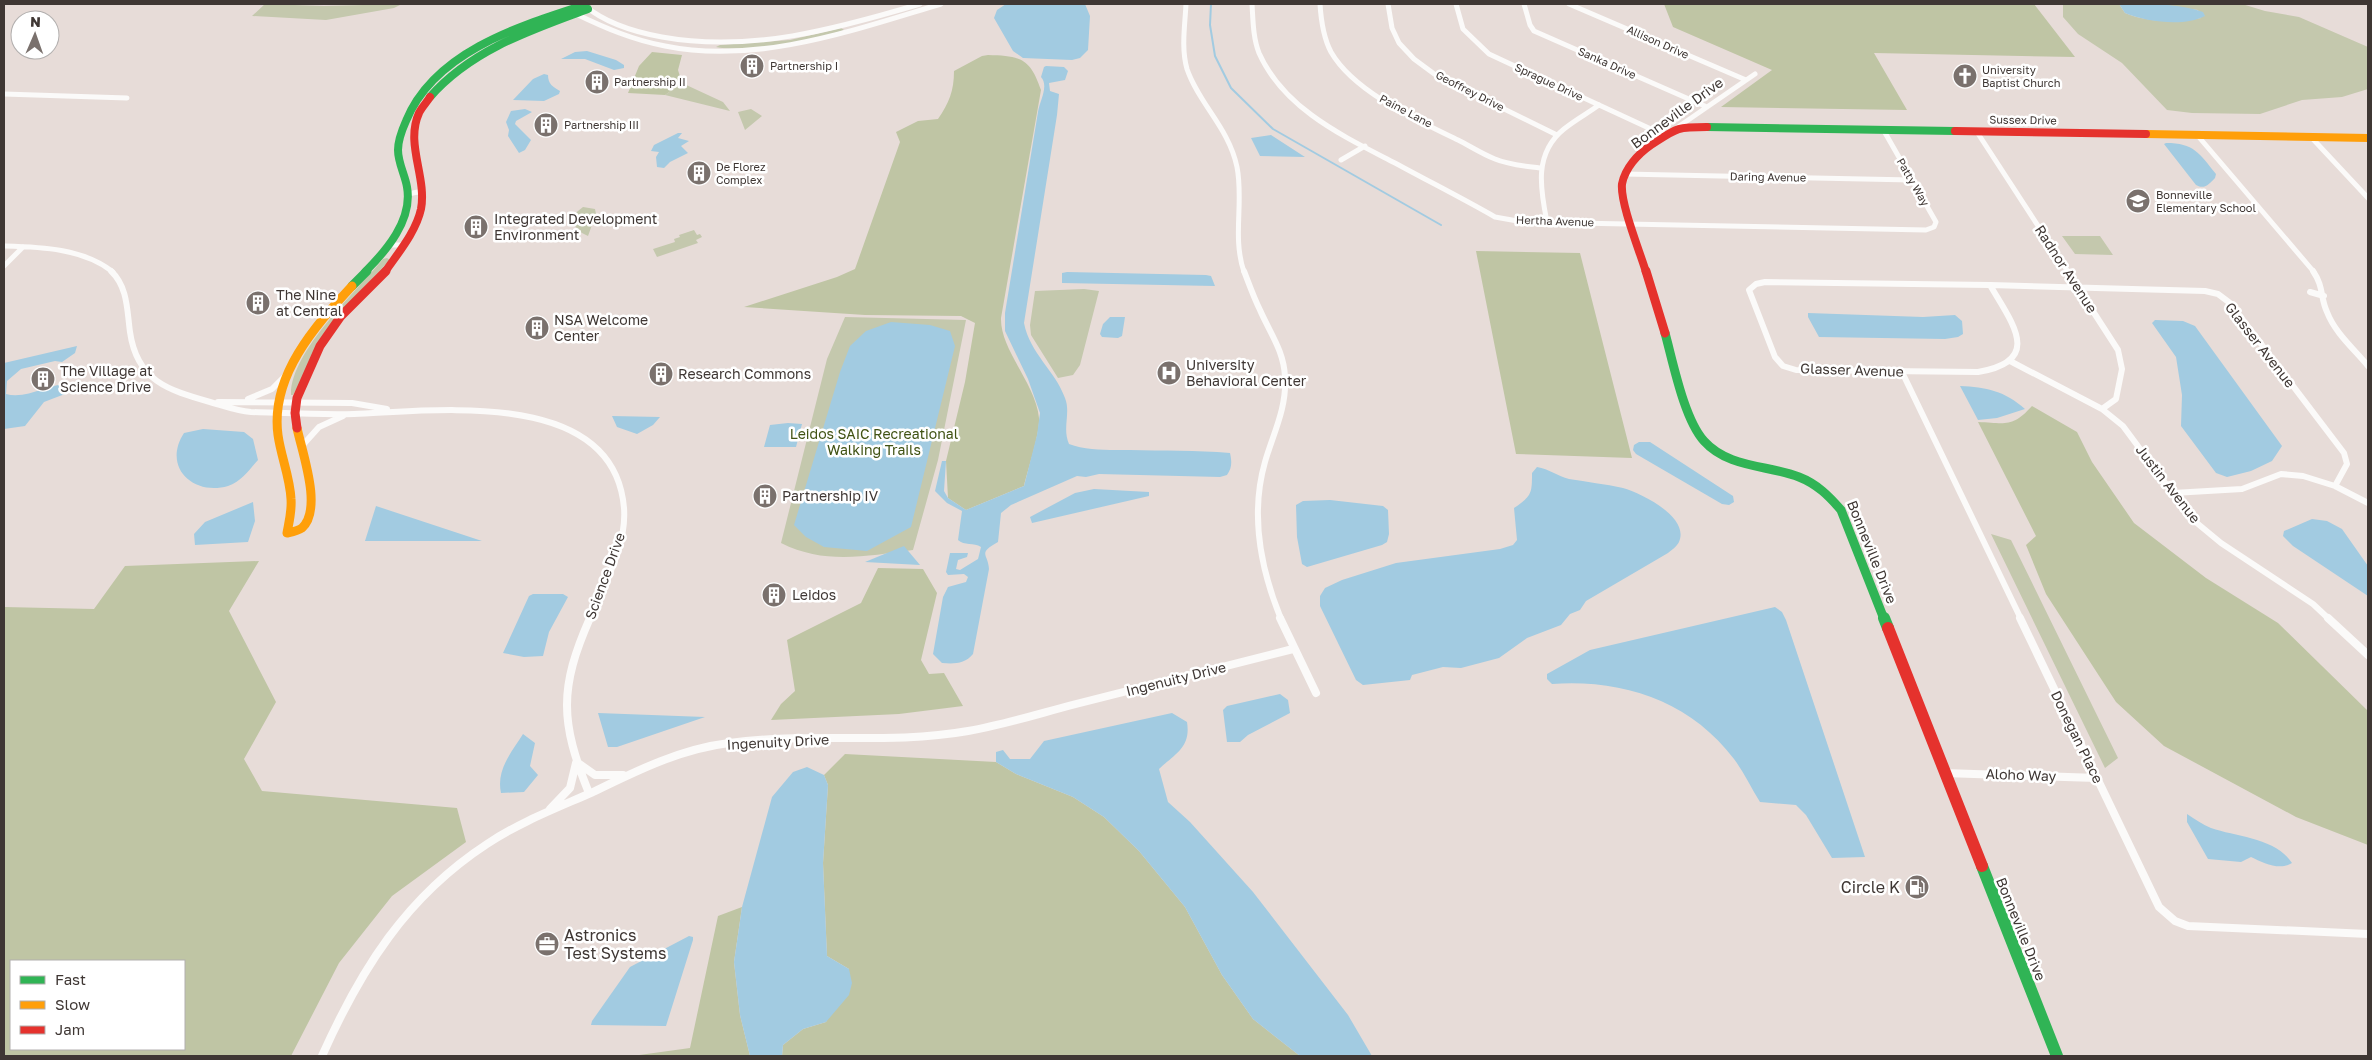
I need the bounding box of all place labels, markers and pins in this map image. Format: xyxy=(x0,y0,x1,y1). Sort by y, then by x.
building icon: Partnership I xyxy=(739,53,765,79)
place label: Partnership I xyxy=(770,59,838,72)
church icon: University Baptist Church xyxy=(1952,63,1978,89)
place label: University Baptist Church xyxy=(1982,63,2061,89)
building icon: Partnership II xyxy=(584,69,610,95)
place label: Partnership II xyxy=(614,75,686,88)
building icon: Partnership III xyxy=(533,112,559,138)
place label: Partnership III xyxy=(564,118,639,131)
building icon: De Florez Complex xyxy=(686,160,712,186)
place label: De Florez Complex xyxy=(716,160,766,186)
school or university icon: Bonneville Elementary School xyxy=(2125,188,2151,214)
place label: Bonneville Elementary School xyxy=(2156,188,2256,214)
place label: Integrated Development Environment xyxy=(494,210,657,243)
building icon: Integrated Development Environment xyxy=(463,214,489,240)
place label: The Nine at Central xyxy=(276,286,342,319)
building icon: The Nine at Central xyxy=(245,290,271,316)
place label: NSA Welcome Center xyxy=(554,311,648,344)
building icon: NSA Welcome Center xyxy=(524,315,550,341)
place label: University Behavioral Center xyxy=(1186,356,1307,389)
hospital icon: University Behavioral Center xyxy=(1156,360,1182,386)
building icon: Research Commons xyxy=(648,361,674,387)
place label: The Village at Science Drive xyxy=(60,362,153,395)
place label: Research Commons xyxy=(678,365,811,382)
building icon: The Village at Science Drive xyxy=(30,366,56,392)
building icon: Partnership IV xyxy=(752,483,778,509)
place label: Partnership IV xyxy=(782,487,879,504)
building icon: Leidos xyxy=(761,582,787,608)
place label: Leidos xyxy=(792,586,836,603)
fuel station icon: Circle K xyxy=(1904,874,1930,900)
place label: Circle K xyxy=(1841,877,1900,897)
place label: Astronics Test Systems xyxy=(564,925,666,963)
office icon: Astronics Test Systems xyxy=(534,931,560,957)

